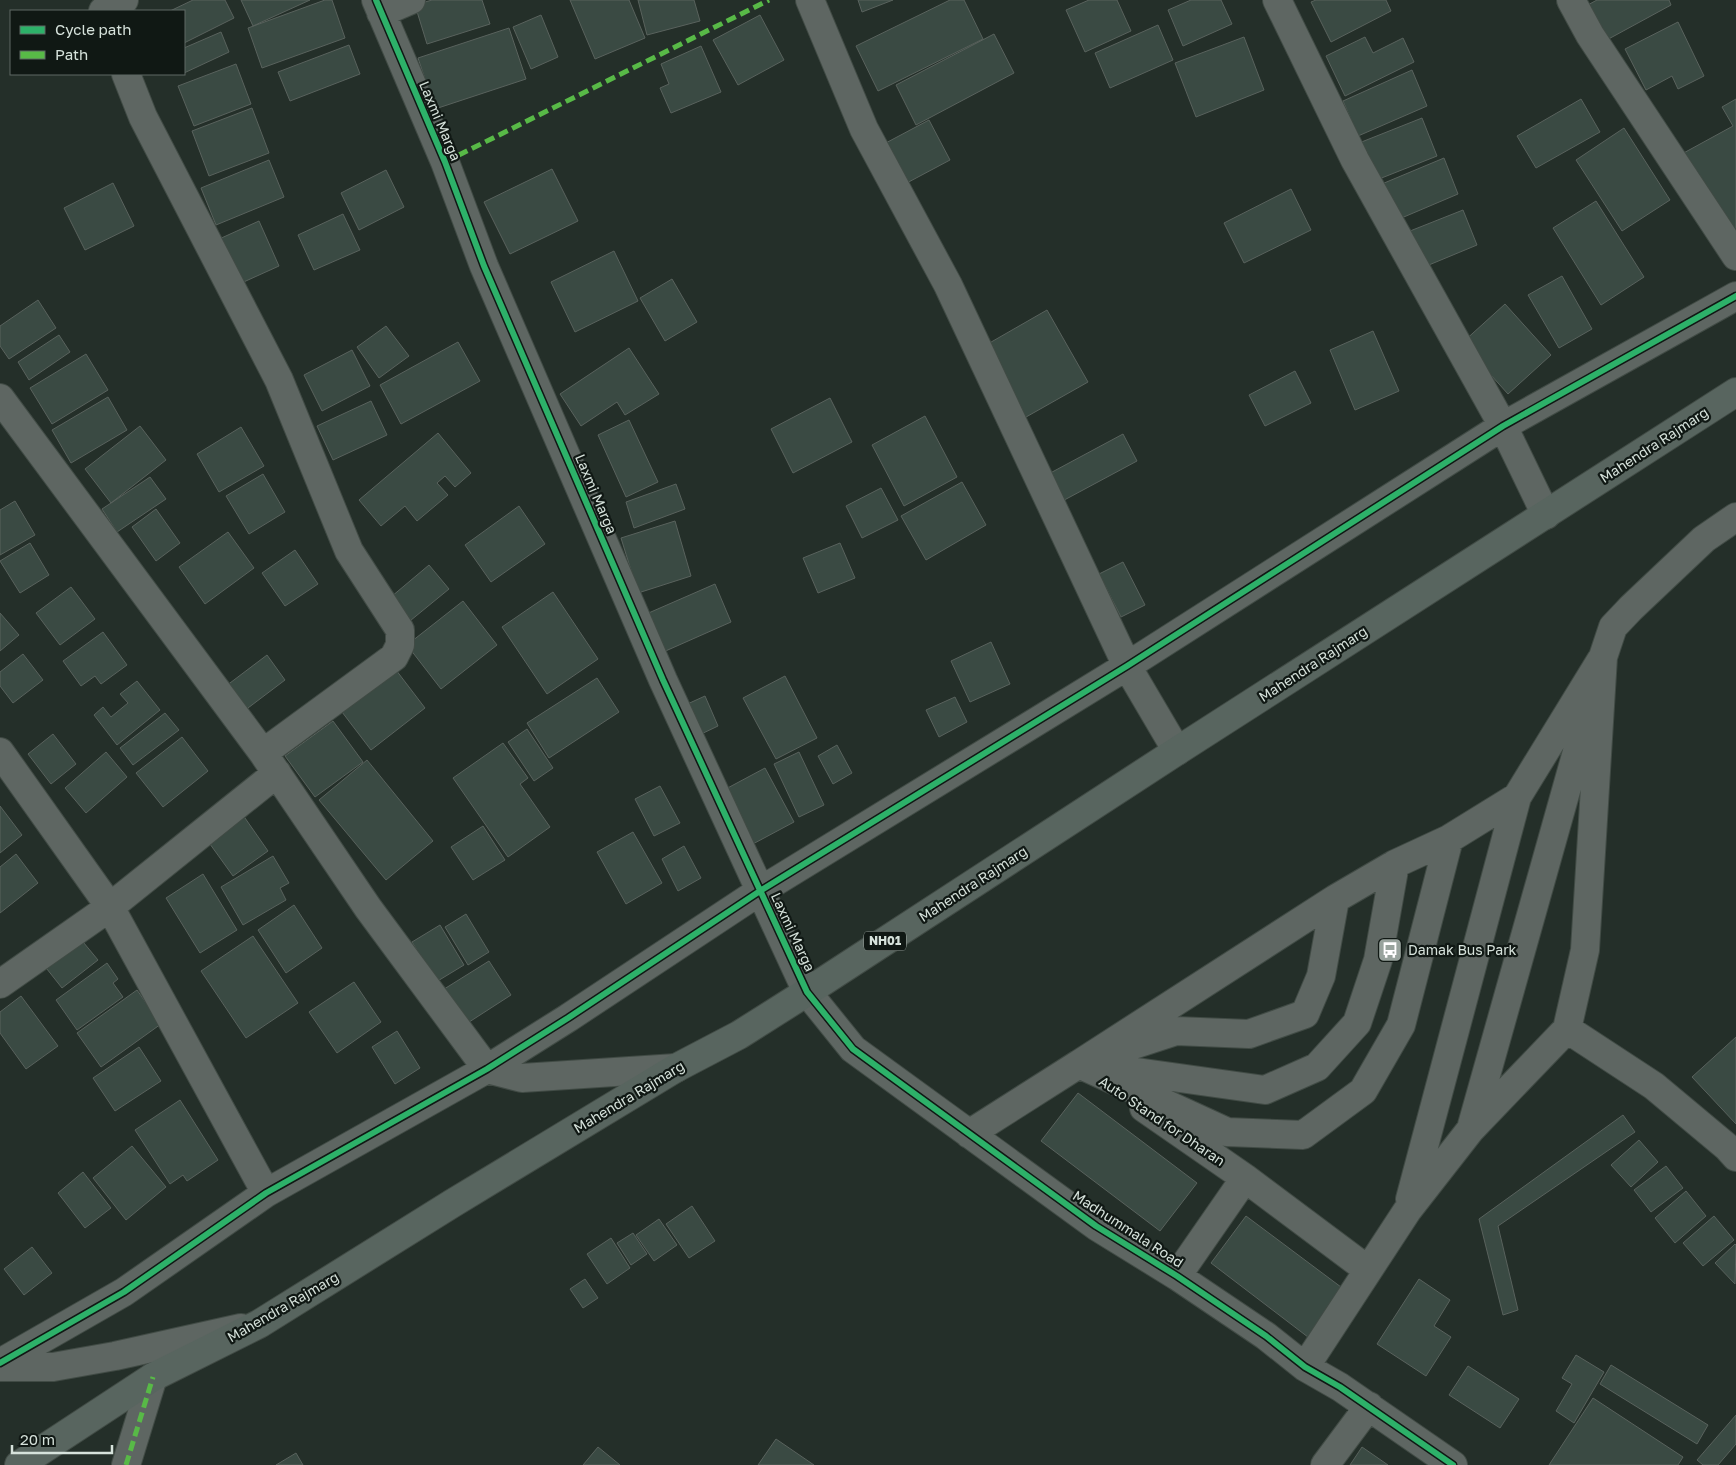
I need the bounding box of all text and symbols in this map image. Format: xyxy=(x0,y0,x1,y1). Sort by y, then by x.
legend xyxy=(10,10,185,75)
text: Cycle path xyxy=(55,20,131,38)
text: Path xyxy=(55,45,88,63)
street label: Laxmi Marga xyxy=(416,78,465,163)
street label: Mahendra Rajmarg xyxy=(1596,403,1711,486)
street label: Laxmi Marga xyxy=(572,451,621,536)
street label: Mahendra Rajmarg xyxy=(1255,622,1370,705)
street label: Mahendra Rajmarg xyxy=(915,842,1030,925)
street label: Laxmi Marga xyxy=(768,890,819,974)
road number: NH01 xyxy=(864,931,906,950)
bus stop icon: Damak Bus Park xyxy=(1377,937,1403,963)
place label: Damak Bus Park xyxy=(1408,941,1517,958)
street label: Mahendra Rajmarg xyxy=(570,1057,687,1136)
street label: Auto Stand for Dharan xyxy=(1096,1072,1229,1169)
street label: Madhummala Road xyxy=(1070,1186,1187,1271)
street label: Mahendra Rajmarg xyxy=(224,1268,342,1345)
scale bar xyxy=(12,1422,112,1454)
text: 20 m xyxy=(20,1430,55,1448)

